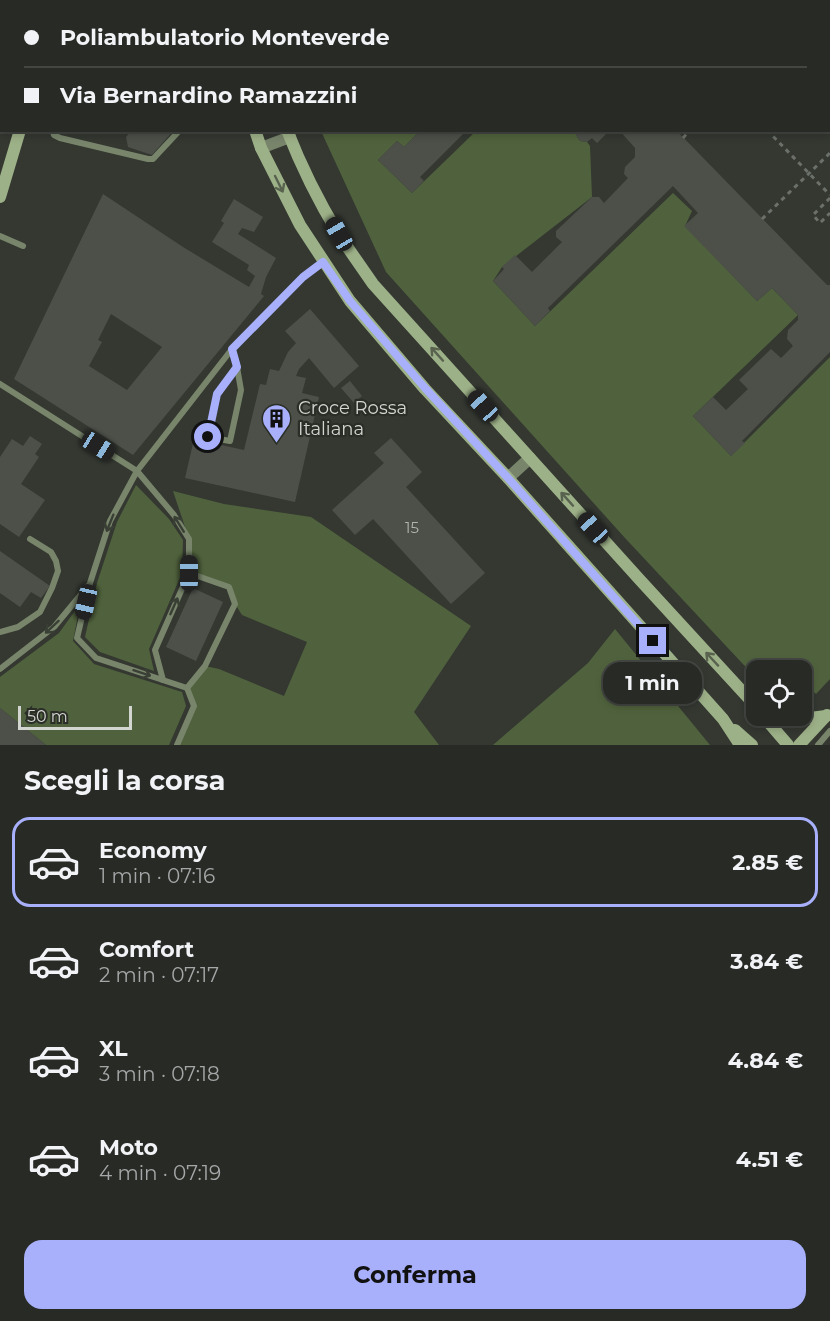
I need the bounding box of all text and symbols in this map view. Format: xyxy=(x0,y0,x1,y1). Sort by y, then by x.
text: Poliambulatorio Monteverde xyxy=(60,24,390,51)
text: Via Bernardino Ramazzini xyxy=(60,82,357,109)
one-way arrow xyxy=(274,174,286,192)
car xyxy=(322,214,356,254)
one-way arrow xyxy=(430,347,444,362)
car xyxy=(464,387,502,425)
place label: Croce Rossa Italiana xyxy=(298,397,407,440)
building icon: Croce Rossa Italiana xyxy=(261,402,293,444)
route start xyxy=(194,423,221,450)
car xyxy=(78,429,118,463)
one-way arrow xyxy=(560,492,574,507)
car xyxy=(574,509,612,547)
one-way arrow xyxy=(104,513,115,532)
one-way arrow xyxy=(173,516,185,533)
house number: 15 xyxy=(405,518,419,537)
car xyxy=(180,555,198,591)
car xyxy=(73,582,99,622)
one-way arrow xyxy=(169,598,181,616)
one-way arrow xyxy=(45,620,60,634)
route end xyxy=(639,627,666,654)
one-way arrow xyxy=(705,652,720,667)
map controls xyxy=(746,660,812,726)
button: locate xyxy=(746,660,812,726)
callout: 1 min xyxy=(604,662,702,704)
one-way arrow xyxy=(132,668,151,679)
text: 1 min xyxy=(625,671,680,695)
scale bar xyxy=(18,703,132,730)
text: 50 m xyxy=(27,707,68,726)
text: Scegli la corsa xyxy=(24,764,225,797)
icon: car xyxy=(27,835,81,889)
text: Economy xyxy=(99,837,207,864)
text: 2.85 € xyxy=(732,849,803,876)
text: 1 min · 07:16 xyxy=(99,864,215,888)
icon: car xyxy=(27,934,81,988)
text: Comfort xyxy=(99,936,194,963)
text: 3.84 € xyxy=(730,948,803,975)
text: 2 min · 07:17 xyxy=(99,963,219,987)
icon: car xyxy=(27,1033,81,1087)
text: XL xyxy=(99,1035,128,1062)
text: 4.84 € xyxy=(728,1047,803,1074)
text: 3 min · 07:18 xyxy=(99,1062,220,1086)
icon: car xyxy=(27,1132,81,1186)
text: Moto xyxy=(99,1134,158,1161)
text: 4.51 € xyxy=(736,1146,803,1173)
text: 4 min · 07:19 xyxy=(99,1161,221,1185)
button: Conferma xyxy=(24,1240,806,1309)

